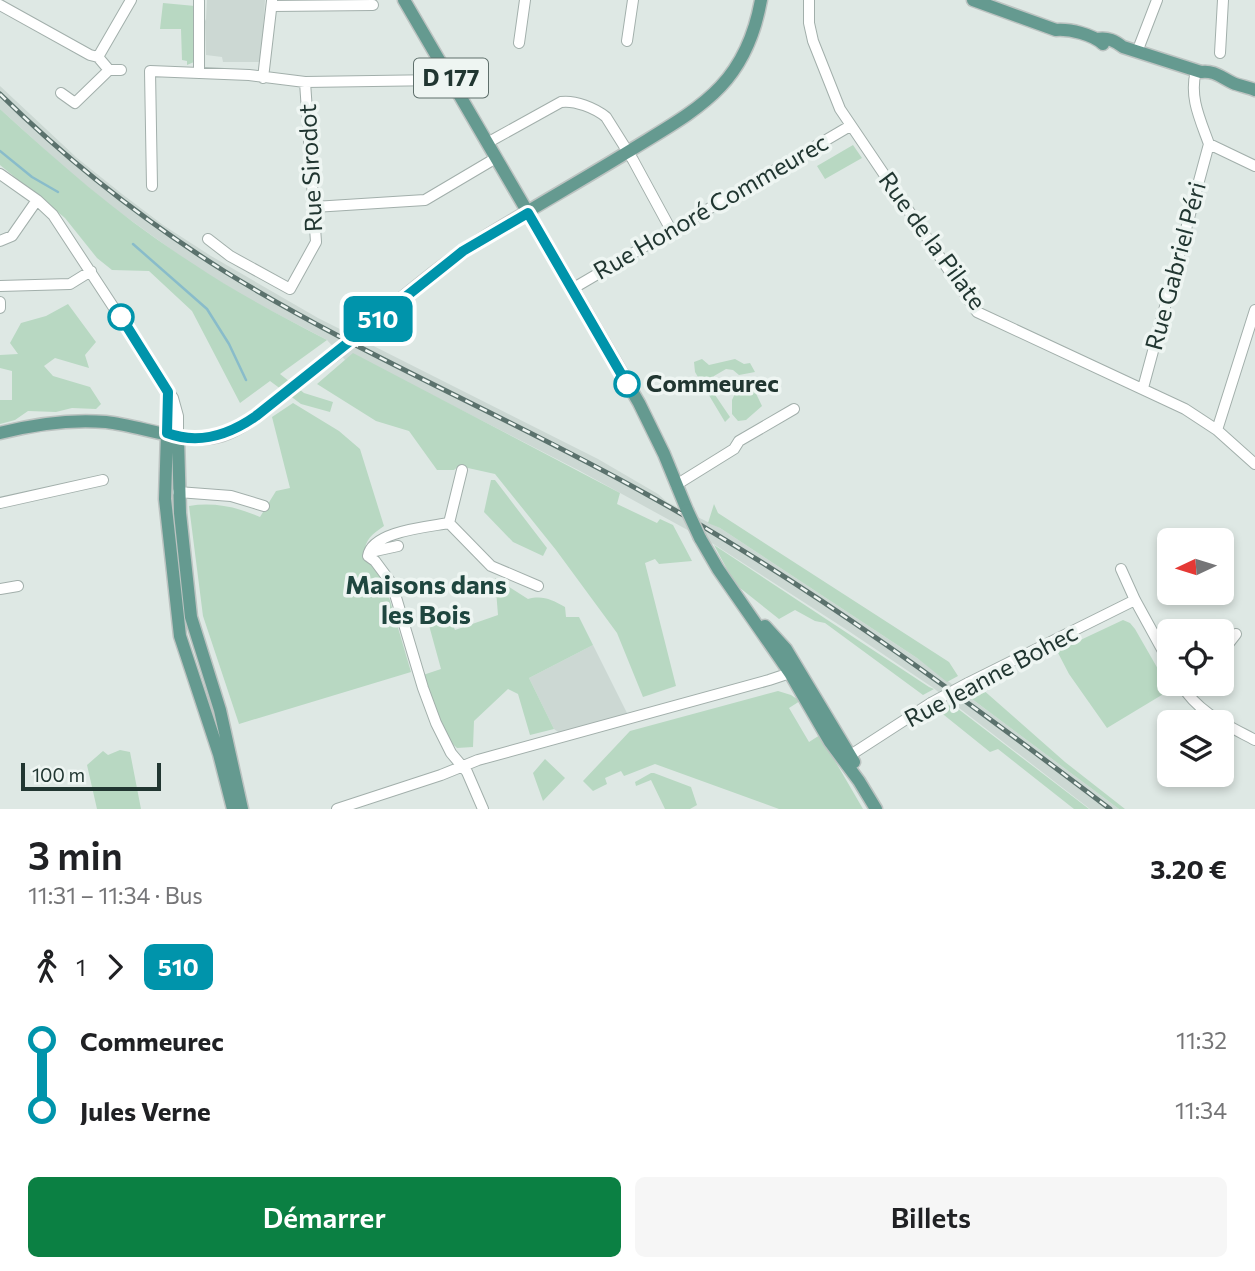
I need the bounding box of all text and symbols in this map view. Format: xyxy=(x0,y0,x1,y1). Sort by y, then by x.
road number: D 177 xyxy=(414,58,488,97)
street label: Rue Sirodot xyxy=(292,103,327,233)
street label: Rue Honoré Commeurec xyxy=(588,127,833,285)
street label: Rue de la Pilate xyxy=(874,166,993,315)
street label: Rue Gabriel Péri xyxy=(1138,178,1211,353)
line badge: 510 xyxy=(338,296,418,342)
unlabelled marker xyxy=(108,304,134,330)
text: 510 xyxy=(358,304,398,333)
place label: Commeurec xyxy=(646,368,779,397)
marker: Commeurec xyxy=(614,371,640,397)
north arrow xyxy=(1157,528,1234,606)
map controls xyxy=(1157,528,1234,787)
district label: Maisons dans les Bois xyxy=(345,568,507,629)
street label: Rue Jeanne Bohec xyxy=(899,617,1082,732)
button: locate xyxy=(1157,619,1234,696)
button: layers xyxy=(1157,710,1234,787)
scale bar xyxy=(21,760,161,792)
text: 100 m xyxy=(32,763,85,786)
text: 3 min xyxy=(28,831,123,878)
text: 3.20 € xyxy=(1150,853,1227,884)
text: 11:31 – 11:34 · Bus xyxy=(28,881,203,909)
icon: walk xyxy=(28,948,66,986)
icon: forward xyxy=(96,948,134,986)
text: 510 xyxy=(158,952,199,981)
text: 1 xyxy=(76,953,86,981)
text: Commeurec xyxy=(80,1025,224,1056)
text: 11:32 xyxy=(1176,1026,1227,1054)
text: Jules Verne xyxy=(80,1095,211,1126)
text: 11:34 xyxy=(1175,1096,1227,1124)
button: Démarrer xyxy=(28,1177,621,1257)
button: Billets xyxy=(635,1177,1227,1257)

